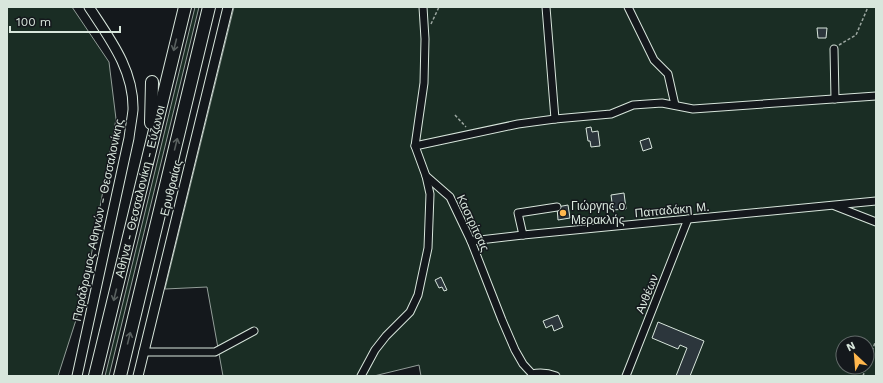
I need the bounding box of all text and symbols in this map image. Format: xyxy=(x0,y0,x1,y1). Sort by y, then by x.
scale bar xyxy=(10,8,120,34)
text: 100 m xyxy=(16,15,51,29)
one-way arrow xyxy=(171,38,179,51)
street label: Αθήνα - Θεσσαλονίκη - Εύζωνοι xyxy=(112,103,168,279)
street label: Παράδρομος Αθηνών - Θεσσαλονίκης xyxy=(70,117,126,323)
one-way arrow xyxy=(173,138,180,151)
street label: Ερυθραίας xyxy=(157,158,185,217)
street label: Καστρίτσας xyxy=(454,192,492,254)
place label: Γιώργης ο Μερακλής xyxy=(571,199,626,227)
street label: Παπαδάκη Μ. xyxy=(634,200,710,220)
marker: Γιώργης ο Μερακλής xyxy=(558,208,568,218)
street label: Ανθέων xyxy=(633,272,661,316)
one-way arrow xyxy=(110,288,118,301)
one-way arrow xyxy=(125,332,133,345)
north arrow xyxy=(835,335,875,375)
text: N xyxy=(844,339,857,354)

